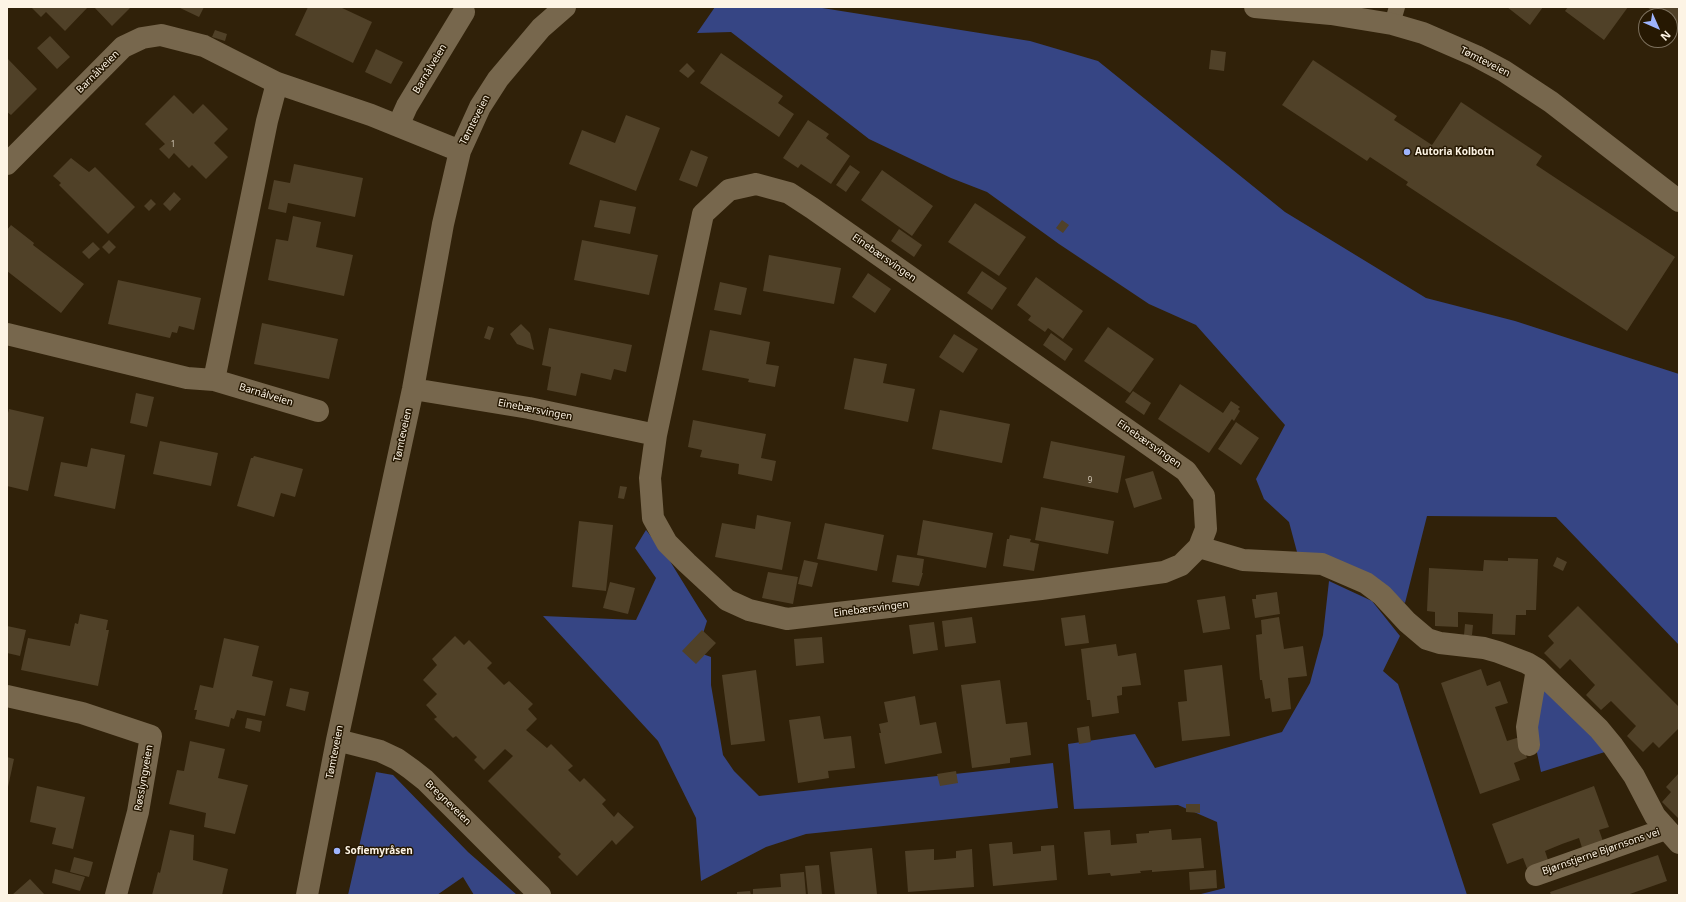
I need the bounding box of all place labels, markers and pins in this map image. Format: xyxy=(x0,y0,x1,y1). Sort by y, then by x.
place label: Autoria Kolbotn xyxy=(1415,146,1494,158)
marker: Autoria Kolbotn xyxy=(1402,147,1412,157)
place label: Sofiemyråsen xyxy=(345,845,413,857)
marker: Sofiemyråsen xyxy=(332,846,342,856)

